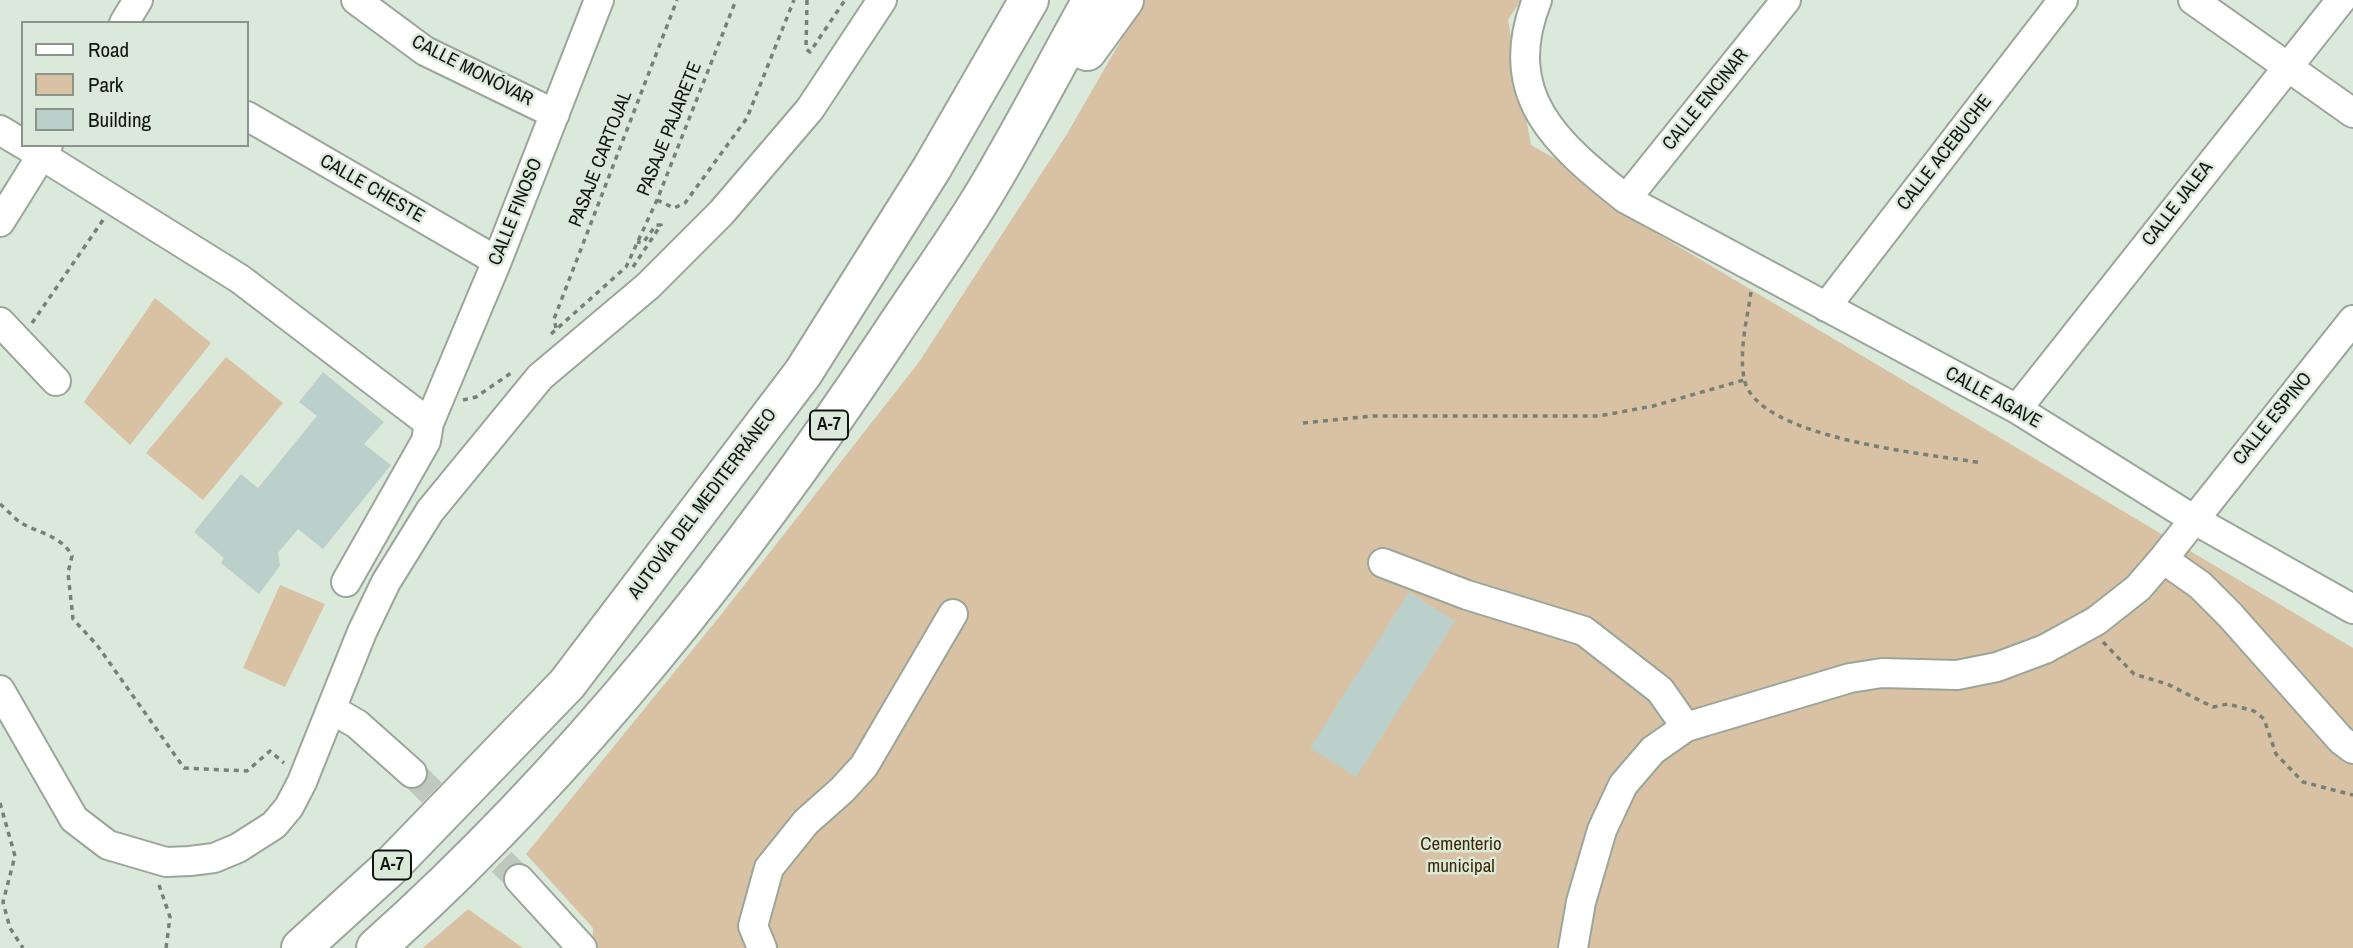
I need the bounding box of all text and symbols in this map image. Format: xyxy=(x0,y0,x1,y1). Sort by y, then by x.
legend xyxy=(21,21,248,147)
street label: CALLE MONÓVAR xyxy=(408,31,536,111)
text: Road xyxy=(88,35,129,64)
street label: CALLE ENCINAR xyxy=(1658,45,1754,155)
street label: PASAJE PAJARETE xyxy=(633,59,707,199)
text: Park xyxy=(88,70,123,99)
street label: PASAJE CARTOJAL xyxy=(565,88,637,230)
street label: CALLE ACEBUCHE xyxy=(1893,91,1997,215)
text: Building xyxy=(88,105,151,134)
street label: CALLE CHESTE xyxy=(316,150,428,228)
street label: CALLE FINOSO xyxy=(484,155,548,269)
street label: CALLE JALEA xyxy=(2138,157,2218,251)
street label: CALLE AGAVE xyxy=(1941,362,2045,434)
street label: CALLE ESPINO xyxy=(2229,368,2317,470)
street label: AUTOVÍA DEL MEDITERRÁNEO xyxy=(624,404,782,604)
road number: A-7 xyxy=(810,410,848,440)
park label: Cementerio municipal xyxy=(1420,834,1502,878)
road number: A-7 xyxy=(373,850,411,880)

